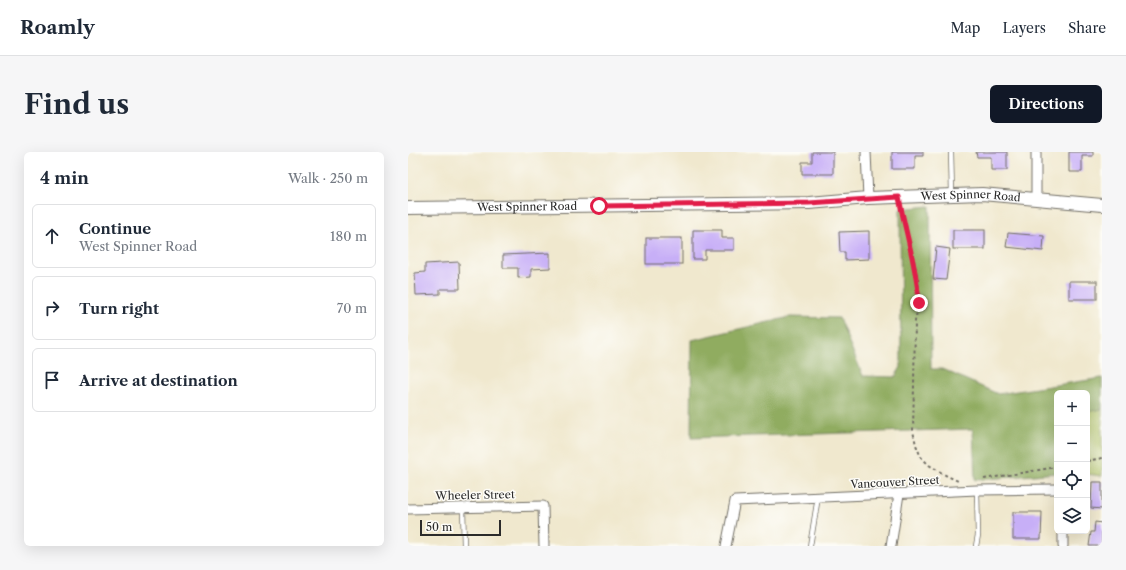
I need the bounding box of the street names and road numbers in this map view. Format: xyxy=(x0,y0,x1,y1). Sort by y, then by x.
street label: West Spinner Road xyxy=(919,187,1022,205)
street label: West Spinner Road xyxy=(476,199,577,214)
street label: Vancouver Street xyxy=(849,473,940,491)
street label: Wheeler Street xyxy=(434,487,515,503)

